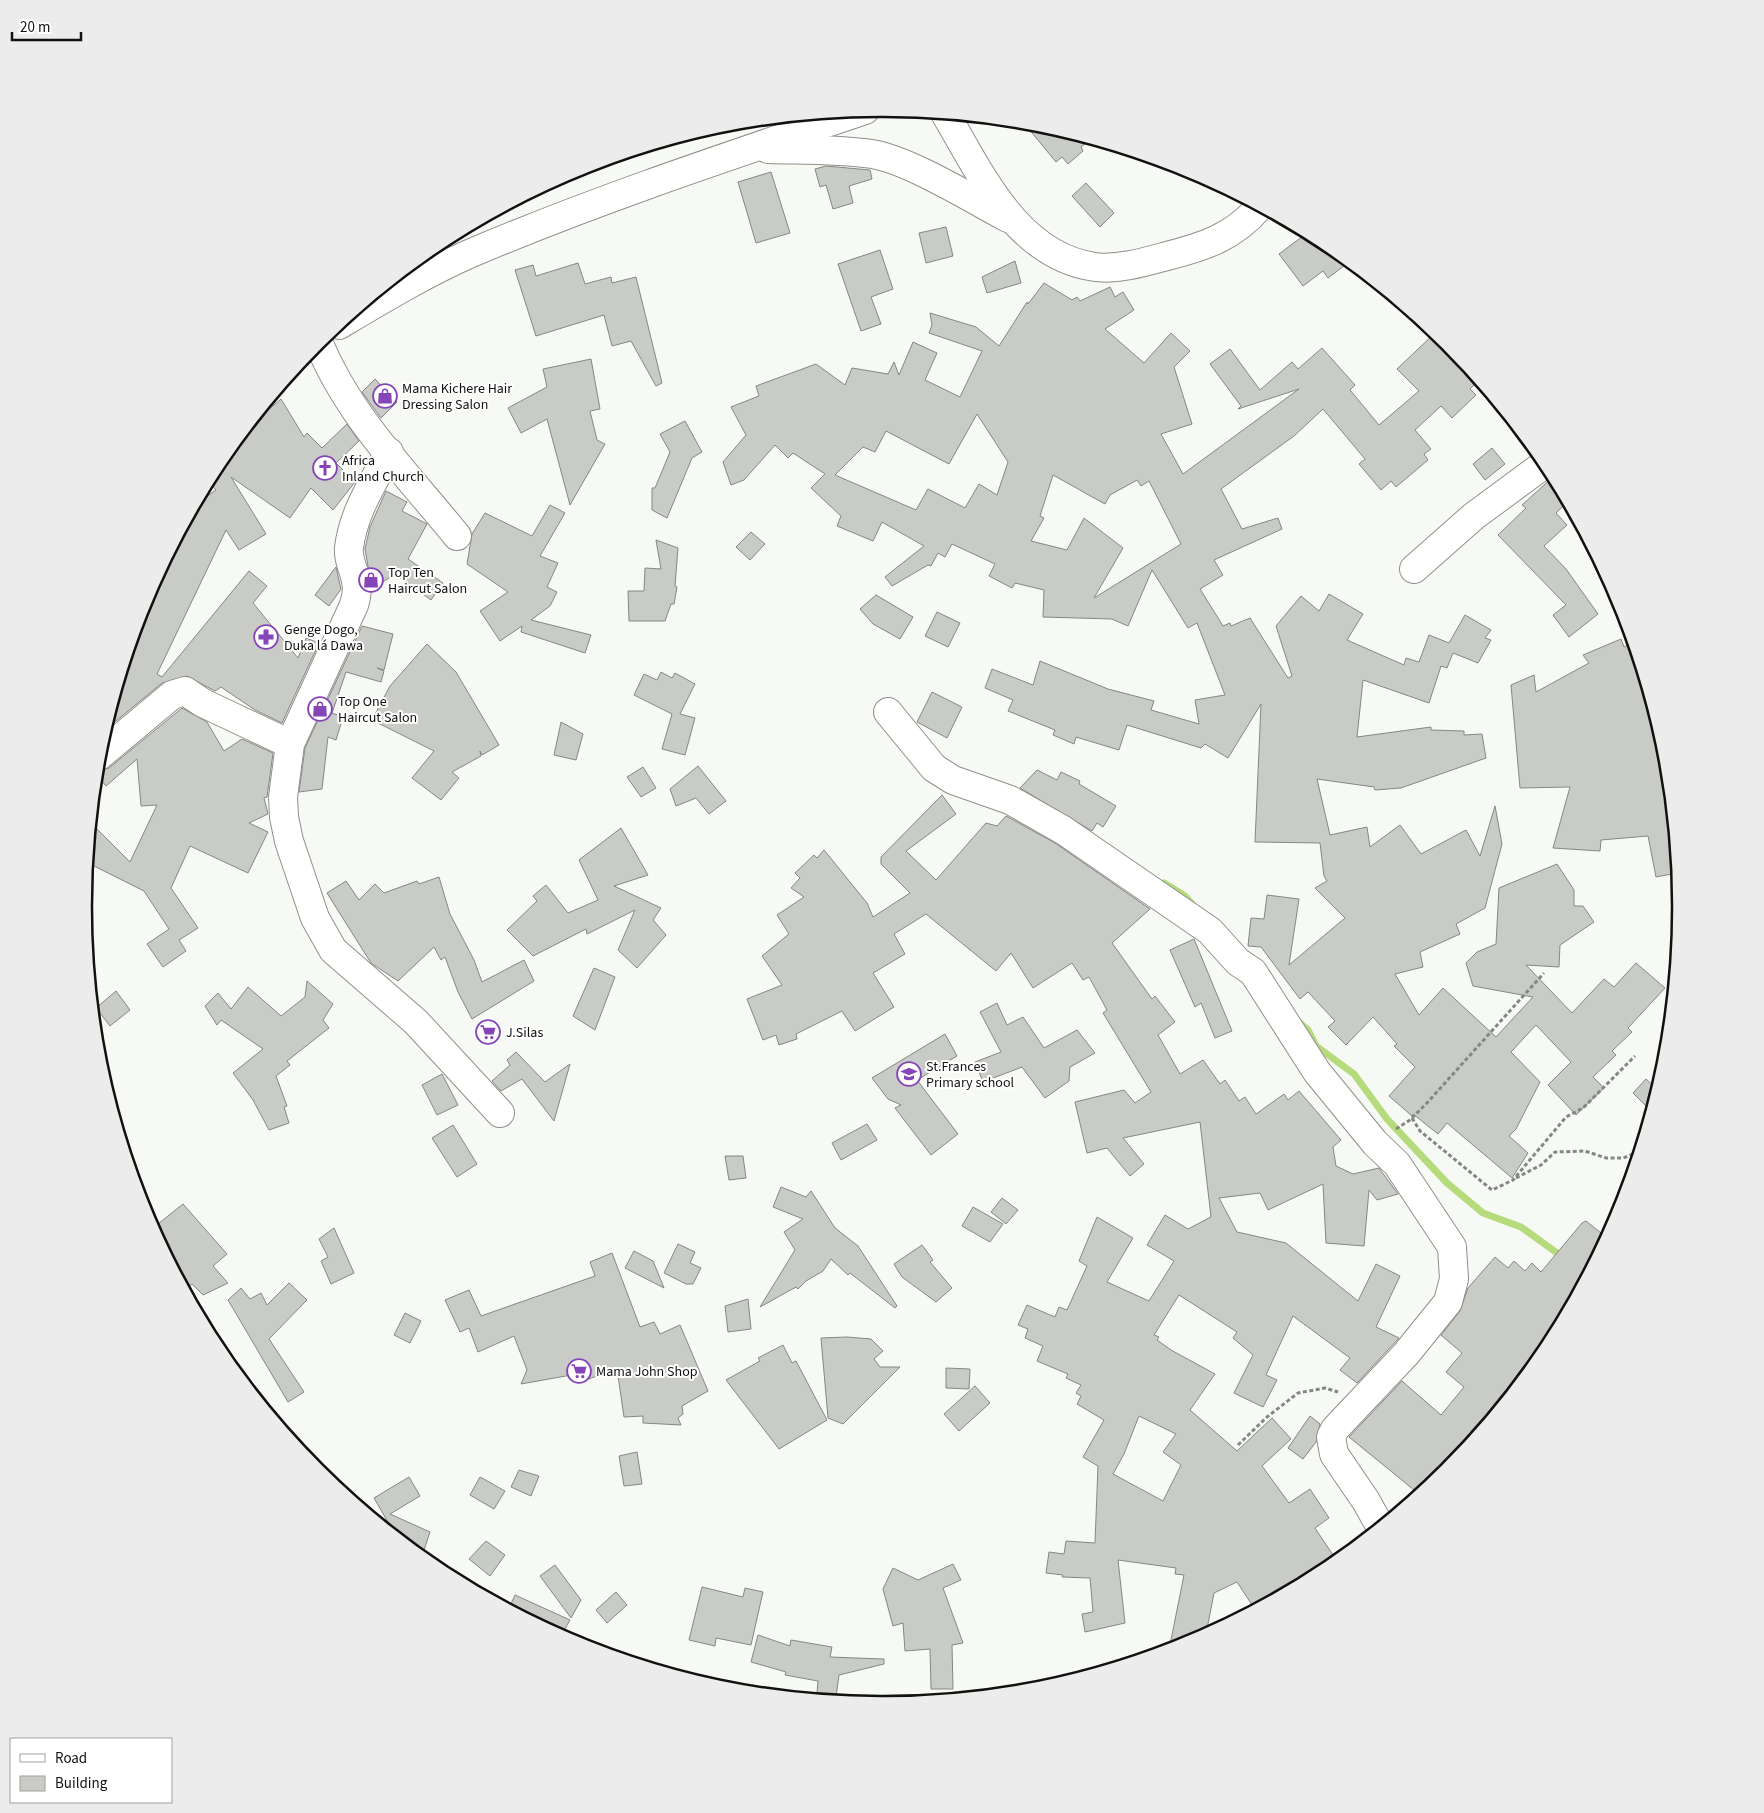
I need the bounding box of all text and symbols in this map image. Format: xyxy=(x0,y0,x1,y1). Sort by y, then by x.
scale bar xyxy=(12,10,81,42)
text: 20 m xyxy=(20,17,50,38)
place label: Mama Kichere Hair Dressing Salon xyxy=(402,379,512,415)
shop icon: Mama Kichere Hair Dressing Salon xyxy=(372,383,398,409)
place label: Africa Inland Church xyxy=(342,451,424,487)
church icon: Africa Inland Church xyxy=(312,455,338,481)
place label: Top Ten Haircut Salon xyxy=(388,563,467,599)
shop icon: Top Ten Haircut Salon xyxy=(358,567,384,593)
place label: Genge Dogo, Duka lá Dawa xyxy=(284,620,363,656)
pharmacy icon: Genge Dogo, Duka lá Dawa xyxy=(253,624,279,650)
place label: Top One Haircut Salon xyxy=(338,692,417,728)
shop icon: Top One Haircut Salon xyxy=(307,696,333,722)
supermarket icon: J.Silas xyxy=(475,1019,501,1045)
place label: J.Silas xyxy=(506,1023,543,1043)
place label: St.Frances Primary school xyxy=(926,1057,1014,1093)
school or university icon: St.Frances Primary school xyxy=(896,1061,922,1087)
supermarket icon: Mama John Shop xyxy=(566,1358,592,1384)
place label: Mama John Shop xyxy=(596,1362,698,1382)
legend xyxy=(10,1738,172,1803)
text: Road xyxy=(55,1748,87,1769)
text: Building xyxy=(55,1773,108,1794)

